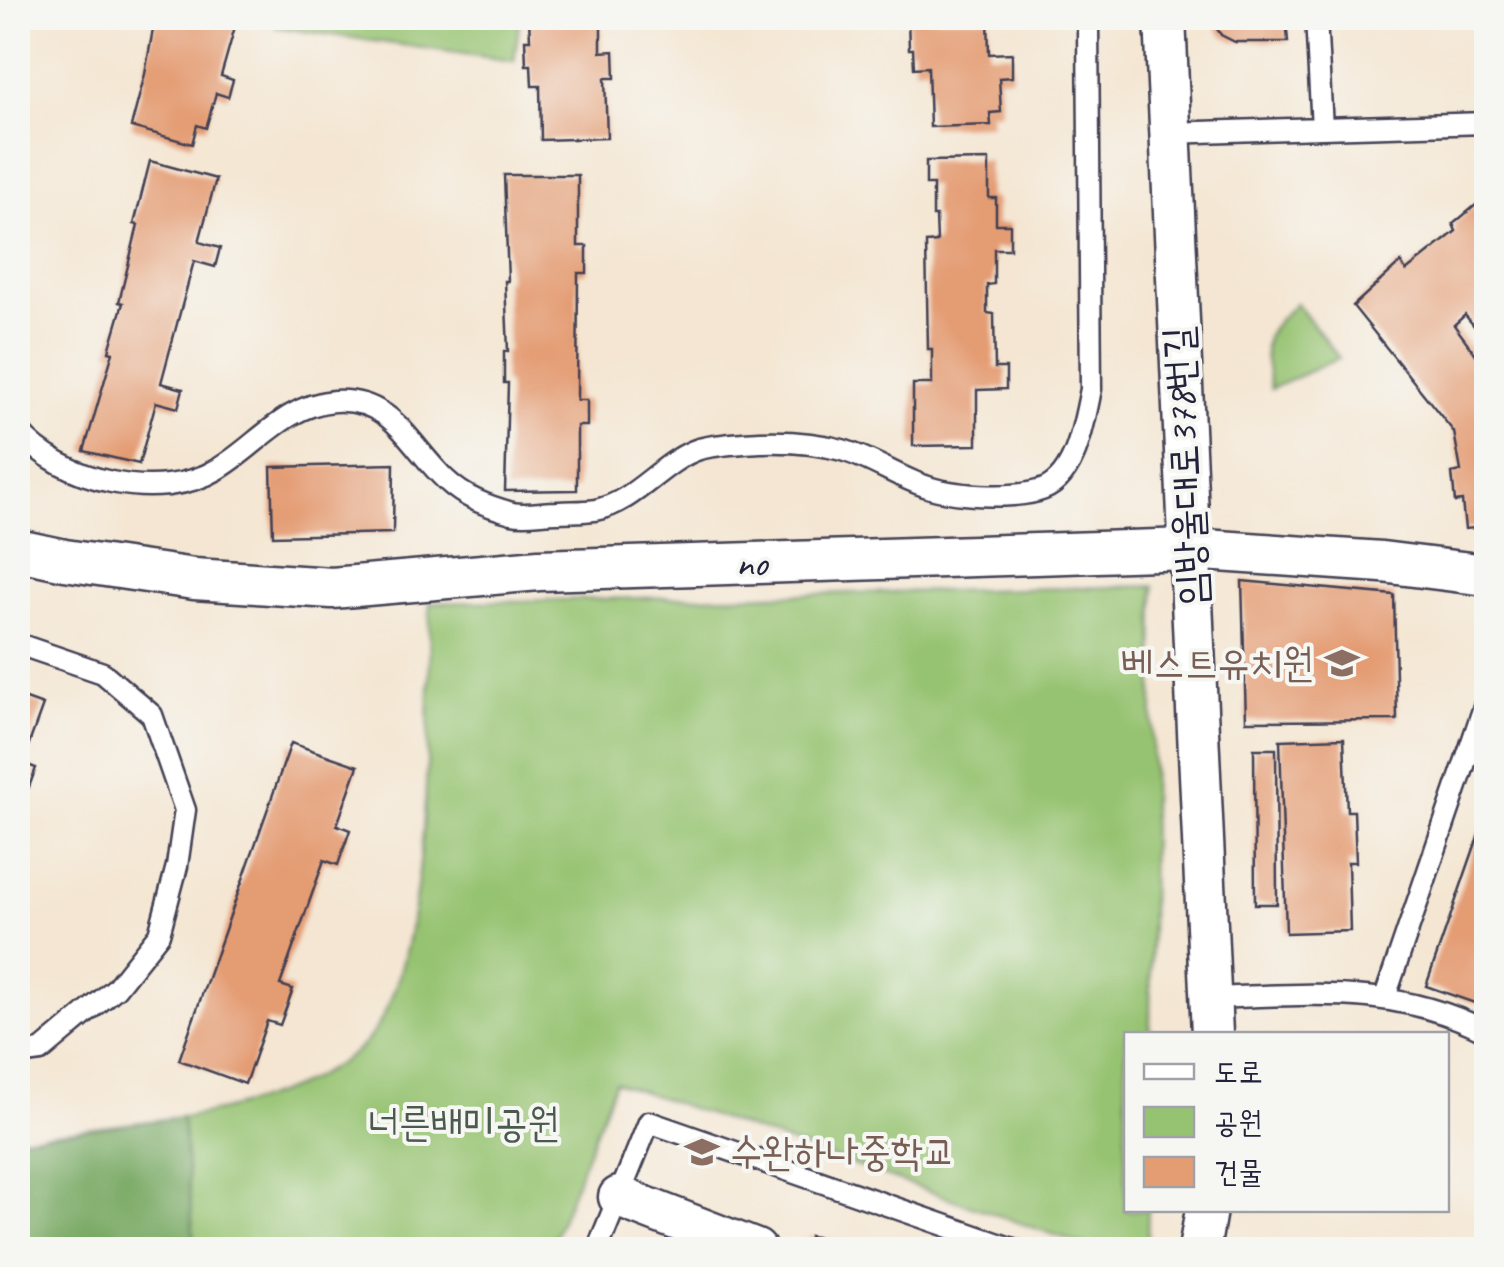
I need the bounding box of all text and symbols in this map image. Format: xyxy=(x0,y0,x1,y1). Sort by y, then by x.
street label: 임방울대로378번길 xyxy=(1153,325,1217,607)
street label: no xyxy=(734,537,770,589)
place label: 베스트유치원 xyxy=(1121,638,1314,688)
school or university icon: 베스트유치원 xyxy=(1323,644,1361,682)
legend xyxy=(1124,1032,1449,1212)
text: 도로 xyxy=(1214,1053,1262,1091)
park label: 너른배미공원 xyxy=(366,1098,560,1148)
text: 공원 xyxy=(1214,1103,1262,1141)
place label: 수완하나중학교 xyxy=(730,1127,955,1177)
school or university icon: 수완하나중학교 xyxy=(683,1133,721,1171)
text: 건물 xyxy=(1214,1153,1262,1191)

